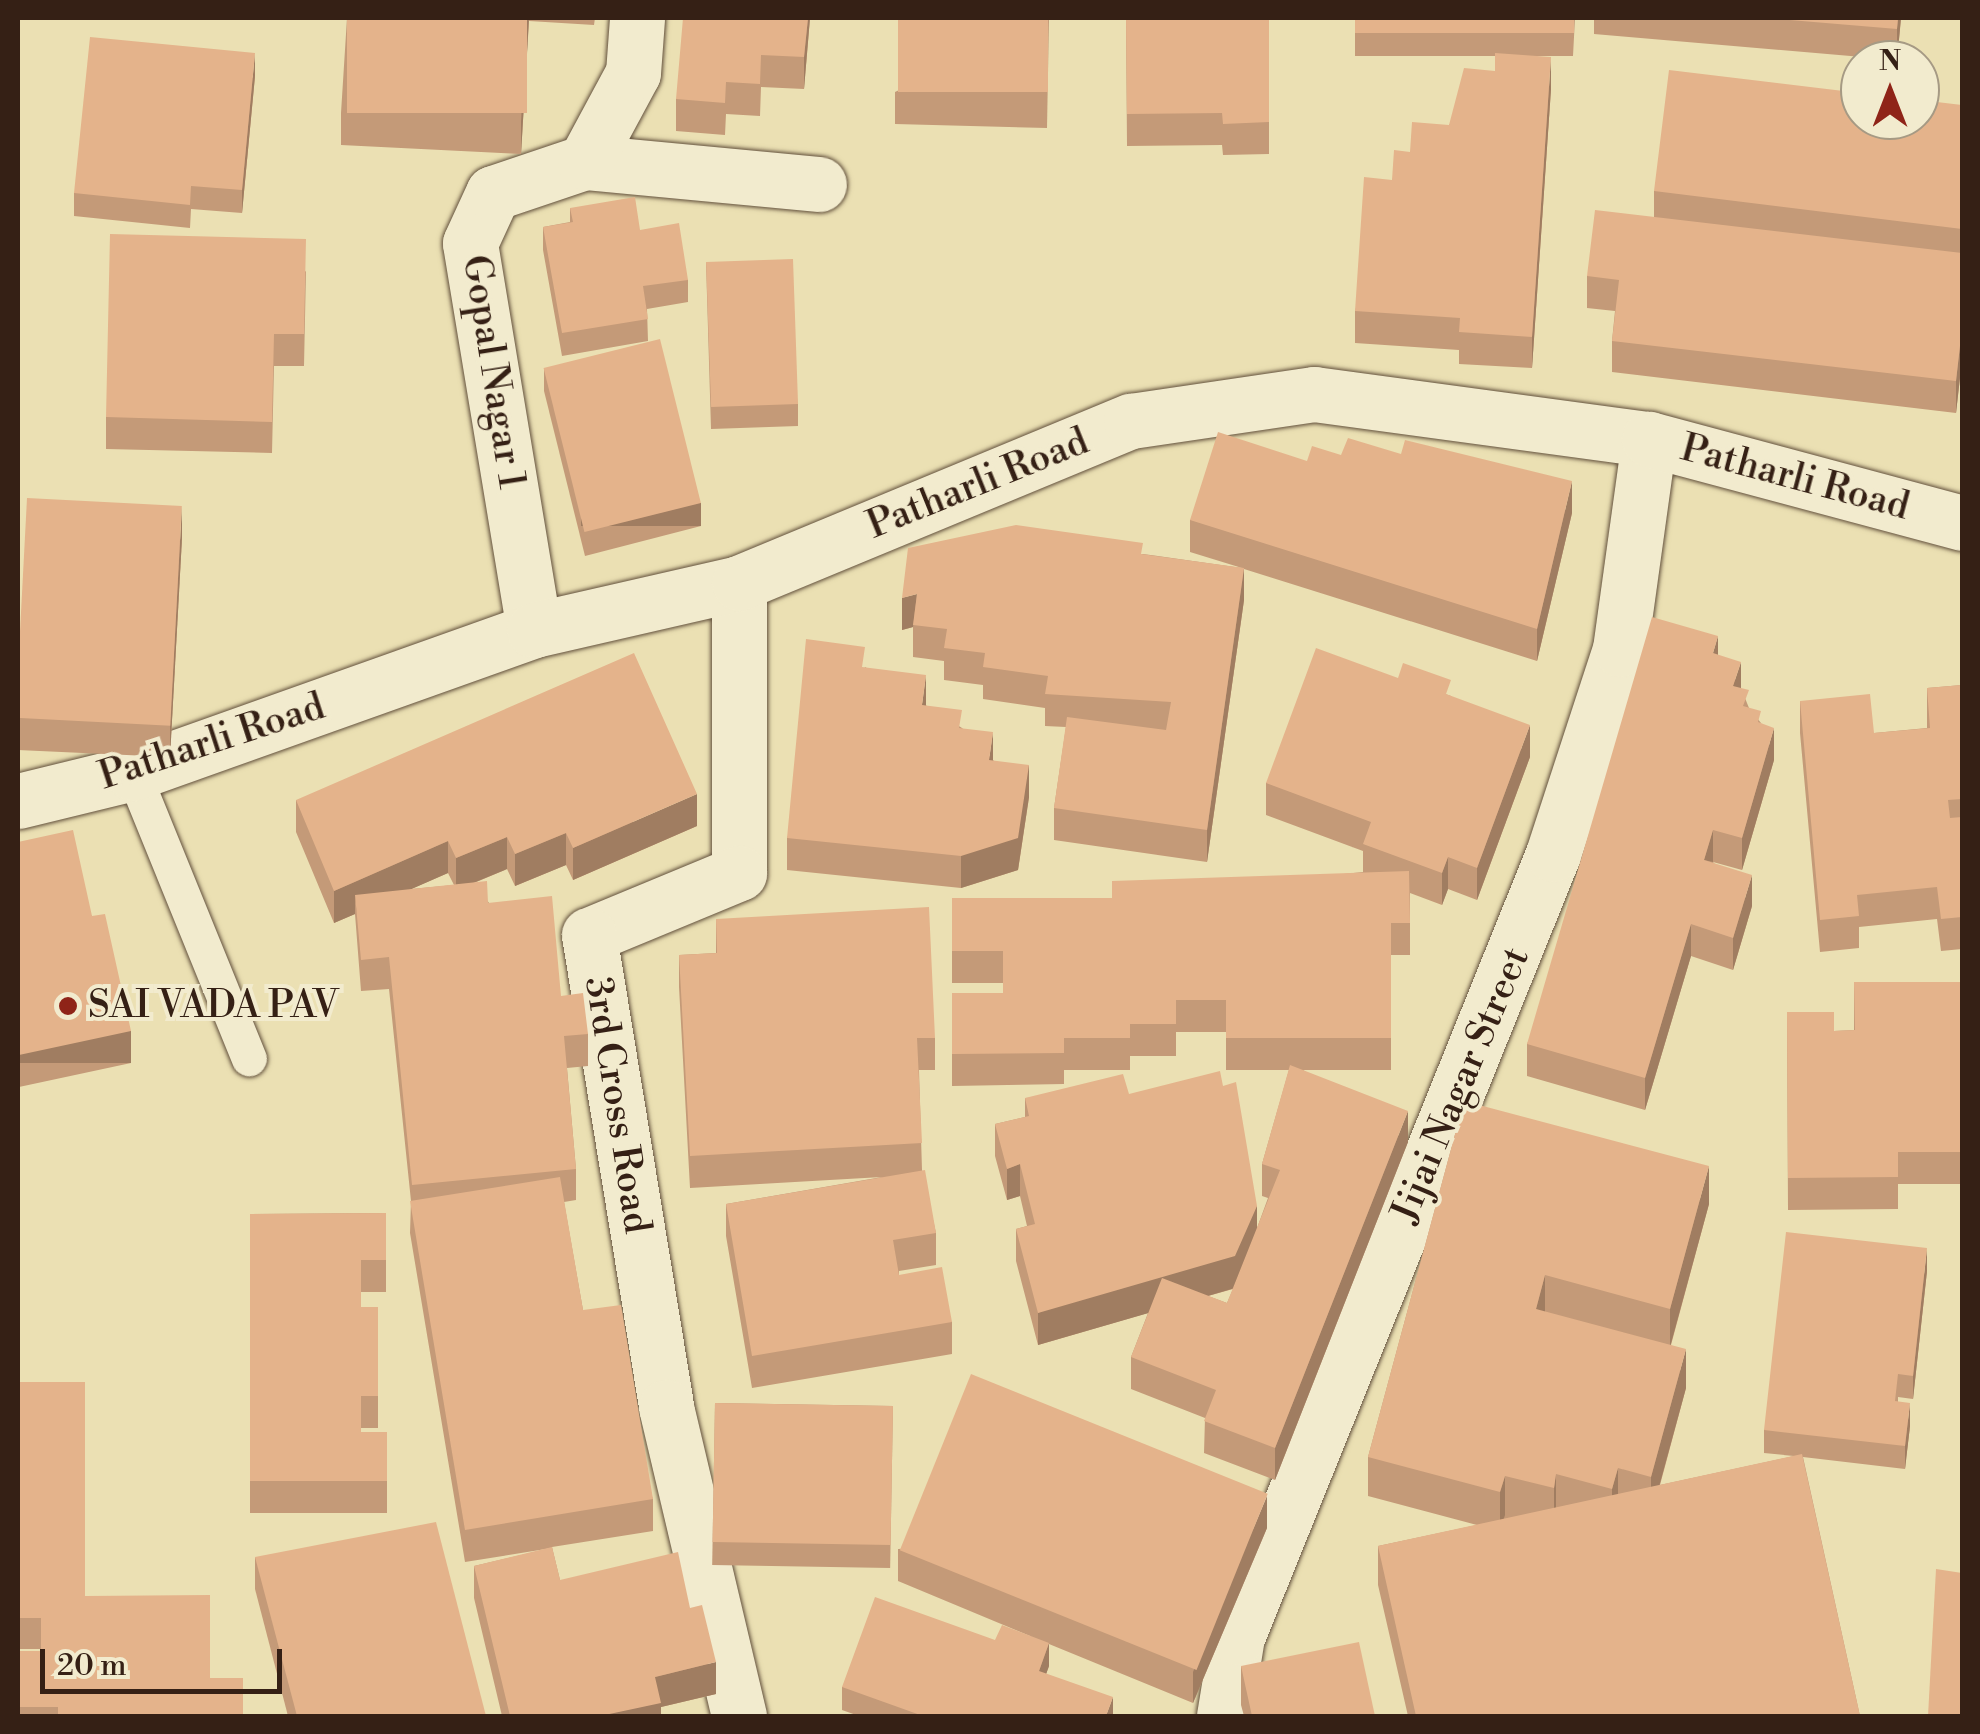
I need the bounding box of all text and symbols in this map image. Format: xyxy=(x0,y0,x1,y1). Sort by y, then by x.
north arrow xyxy=(1840,40,1940,140)
text: N xyxy=(1879,44,1901,79)
street label: Gopal Nagar 1 xyxy=(452,252,534,492)
street label: Patharli Road xyxy=(861,419,1095,549)
street label: Patharli Road xyxy=(1676,426,1914,530)
street label: Patharli Road xyxy=(93,684,331,800)
street label: Jijai Nagar Street xyxy=(1382,940,1540,1230)
street label: 3rd Cross Road xyxy=(574,973,660,1237)
place label: SAI VADA PAV xyxy=(88,983,339,1029)
marker: SAI VADA PAV xyxy=(57,995,79,1017)
scale bar xyxy=(45,1629,288,1691)
text: 20 m xyxy=(57,1647,126,1685)

